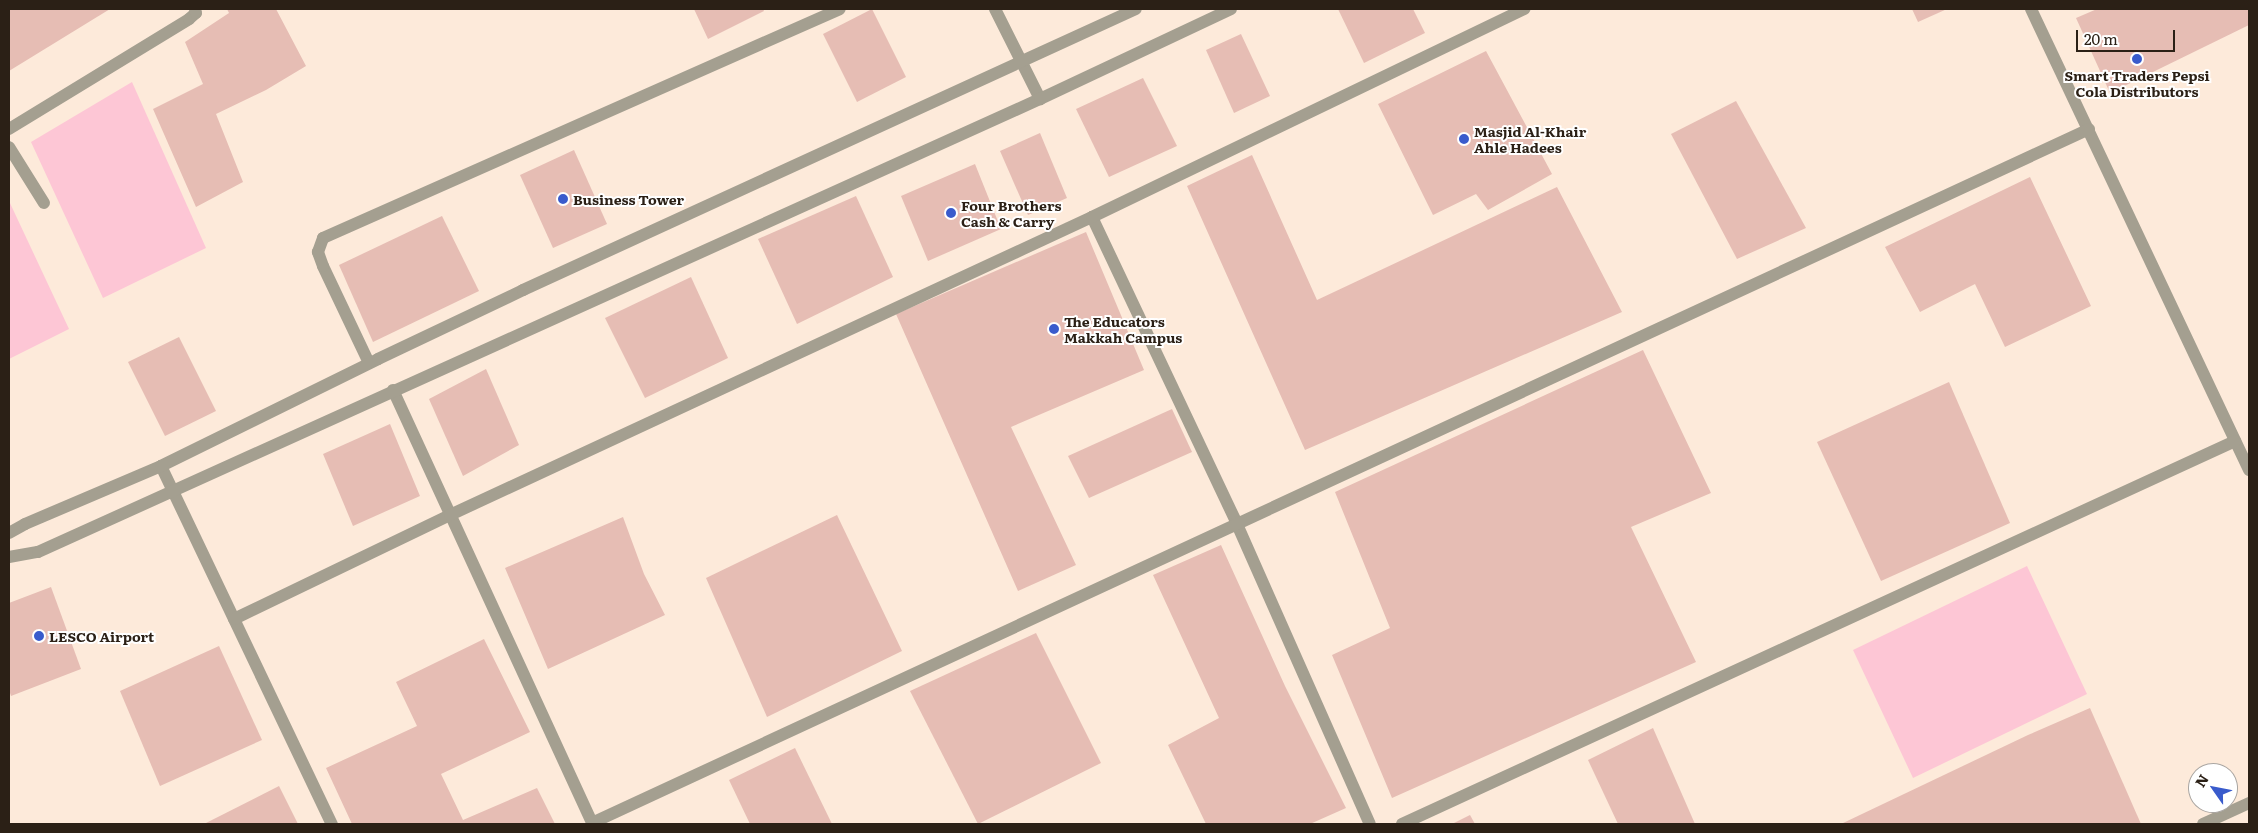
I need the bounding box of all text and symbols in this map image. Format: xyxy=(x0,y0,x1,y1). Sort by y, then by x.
scale bar xyxy=(2078,20,2177,52)
text: 20 m xyxy=(2084,27,2118,50)
marker: Smart Traders Pepsi Cola Distributors xyxy=(2131,53,2143,65)
place label: Smart Traders Pepsi Cola Distributors xyxy=(2064,67,2210,100)
place label: Masjid Al-Khair Ahle Hadees xyxy=(1474,123,1586,156)
marker: Masjid Al-Khair Ahle Hadees xyxy=(1458,133,1470,145)
place label: Business Tower xyxy=(573,191,684,207)
marker: Business Tower xyxy=(557,193,569,205)
place label: Four Brothers Cash & Carry xyxy=(961,197,1061,230)
marker: Four Brothers Cash & Carry xyxy=(945,207,957,219)
place label: The Educators Makkah Campus xyxy=(1064,313,1182,346)
marker: The Educators Makkah Campus xyxy=(1048,323,1060,335)
place label: LESCO Airport xyxy=(49,628,154,644)
marker: LESCO Airport xyxy=(33,630,45,642)
north arrow xyxy=(2188,763,2238,813)
text: N xyxy=(2190,770,2213,791)

